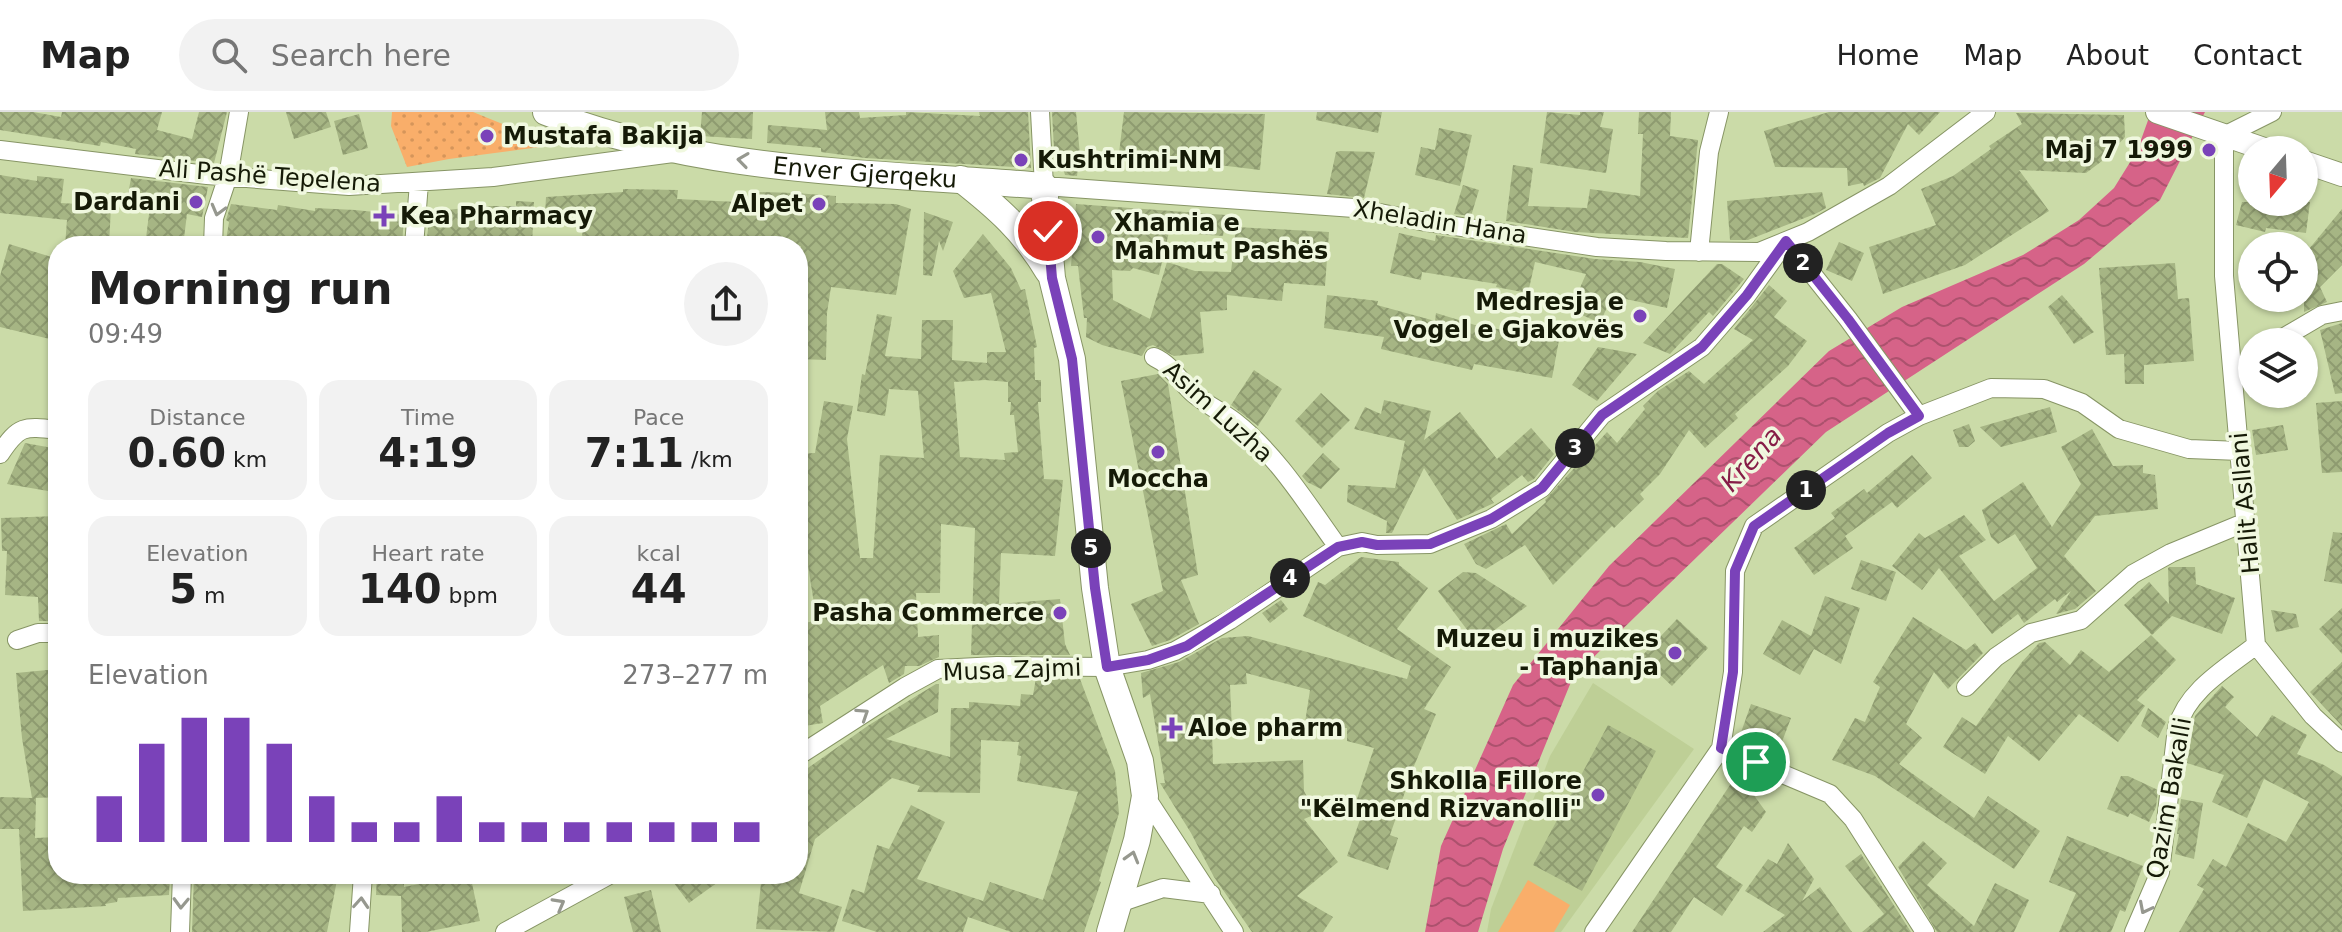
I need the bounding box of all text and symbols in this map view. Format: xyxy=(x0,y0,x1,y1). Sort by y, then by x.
search box xyxy=(179,19,739,91)
text: Map xyxy=(40,33,131,77)
icon: search xyxy=(207,33,251,77)
text: Search here xyxy=(271,38,451,73)
text: Home xyxy=(1836,39,1919,72)
text: Map xyxy=(1963,39,2022,72)
text: About xyxy=(2066,39,2149,72)
text: Contact xyxy=(2193,39,2302,72)
place label: Mustafa Bakija xyxy=(503,122,704,150)
marker: Mustafa Bakija xyxy=(478,127,496,145)
place label: Maj 7 1999 xyxy=(2044,136,2193,164)
north arrow xyxy=(2238,136,2318,216)
map controls xyxy=(2238,136,2318,408)
marker: Maj 7 1999 xyxy=(2200,141,2218,159)
place label: Kushtrimi-NM xyxy=(1037,146,1222,174)
street label: Enver Gjerqeku xyxy=(771,151,958,194)
marker: Kushtrimi-NM xyxy=(1012,151,1030,169)
one-way arrow xyxy=(736,152,750,169)
street label: Ali Pashë Tepelena xyxy=(158,154,382,198)
place label: Dardani xyxy=(73,188,180,216)
place label: Alpet xyxy=(731,190,803,218)
marker: Dardani xyxy=(187,193,205,211)
street label: Xheladin Hana xyxy=(1351,194,1529,250)
marker: Alpet xyxy=(810,195,828,213)
pin xyxy=(1014,197,1082,265)
place label: Kea Pharmacy xyxy=(400,202,593,230)
one-way arrow xyxy=(210,203,227,217)
marker: Kea Pharmacy xyxy=(375,207,393,225)
icon: check xyxy=(1026,209,1070,253)
place label: Xhamia e Mahmut Pashës xyxy=(1114,209,1328,265)
marker: Xhamia e Mahmut Pashës xyxy=(1089,228,1107,246)
button: locate xyxy=(2238,232,2318,312)
pin: 2 xyxy=(1783,243,1823,283)
text: 2 xyxy=(1795,250,1811,275)
button: share xyxy=(684,262,768,346)
text: Morning run xyxy=(88,263,393,314)
place label: Medresja e Vogel e Gjakovës xyxy=(1393,288,1624,344)
marker: Medresja e Vogel e Gjakovës xyxy=(1631,307,1649,325)
text: 09:49 xyxy=(88,319,163,349)
button: layers xyxy=(2238,328,2318,408)
street label: Asim Luzha xyxy=(1158,356,1278,468)
text: Distance xyxy=(149,405,245,430)
text: Time xyxy=(401,405,455,430)
text: Pace xyxy=(633,405,684,430)
water label: Krena xyxy=(1714,421,1788,497)
pin: 3 xyxy=(1555,428,1595,468)
text: 0.60 xyxy=(127,430,226,476)
text: 4:19 xyxy=(378,430,478,476)
text: 7:11 xyxy=(585,430,684,476)
street label: Halit Asllani xyxy=(2225,431,2265,575)
text: 3 xyxy=(1567,435,1583,460)
marker: Moccha xyxy=(1149,443,1167,461)
text: km xyxy=(226,447,267,472)
text: /km xyxy=(684,447,733,472)
place label: Moccha xyxy=(1107,465,1209,493)
pin: 1 xyxy=(1786,470,1826,510)
text: 1 xyxy=(1798,477,1814,502)
pin: 5 xyxy=(1071,528,1111,568)
text: 5 xyxy=(1083,535,1099,560)
text: Elevation xyxy=(146,541,248,566)
text: Heart rate xyxy=(372,541,484,566)
text: kcal xyxy=(636,541,681,566)
pin: 4 xyxy=(1270,558,1310,598)
text: 4 xyxy=(1282,565,1298,590)
text: 5 xyxy=(169,566,197,612)
text: 140 xyxy=(358,566,442,612)
text: 44 xyxy=(631,566,687,612)
text: m xyxy=(197,583,225,608)
text: bpm xyxy=(442,583,498,608)
place label: Pasha Commerce xyxy=(812,599,1044,627)
marker: Pasha Commerce xyxy=(1051,604,1069,622)
place label: Muzeu i muzikes - Taphanja xyxy=(1436,625,1659,681)
marker: Muzeu i muzikes - Taphanja xyxy=(1666,644,1684,662)
street label: Musa Zajmi xyxy=(942,654,1082,686)
text: Elevation xyxy=(88,660,209,690)
text: 273–277 m xyxy=(622,660,768,690)
one-way arrow xyxy=(855,708,869,723)
place label: Aloe pharm xyxy=(1188,714,1343,742)
street label: Qazim Bakalli xyxy=(2141,715,2197,881)
marker: Aloe pharm xyxy=(1163,719,1181,737)
pin xyxy=(1722,728,1790,796)
icon: arrive xyxy=(1734,740,1778,784)
place label: Shkolla Fillore "Këlmend Rizvanolli" xyxy=(1300,767,1582,823)
marker: Shkolla Fillore "Këlmend Rizvanolli" xyxy=(1589,786,1607,804)
one-way arrow xyxy=(1123,851,1139,865)
one-way arrow xyxy=(352,896,369,909)
one-way arrow xyxy=(172,897,189,910)
one-way arrow xyxy=(550,898,565,914)
one-way arrow xyxy=(2139,900,2155,914)

